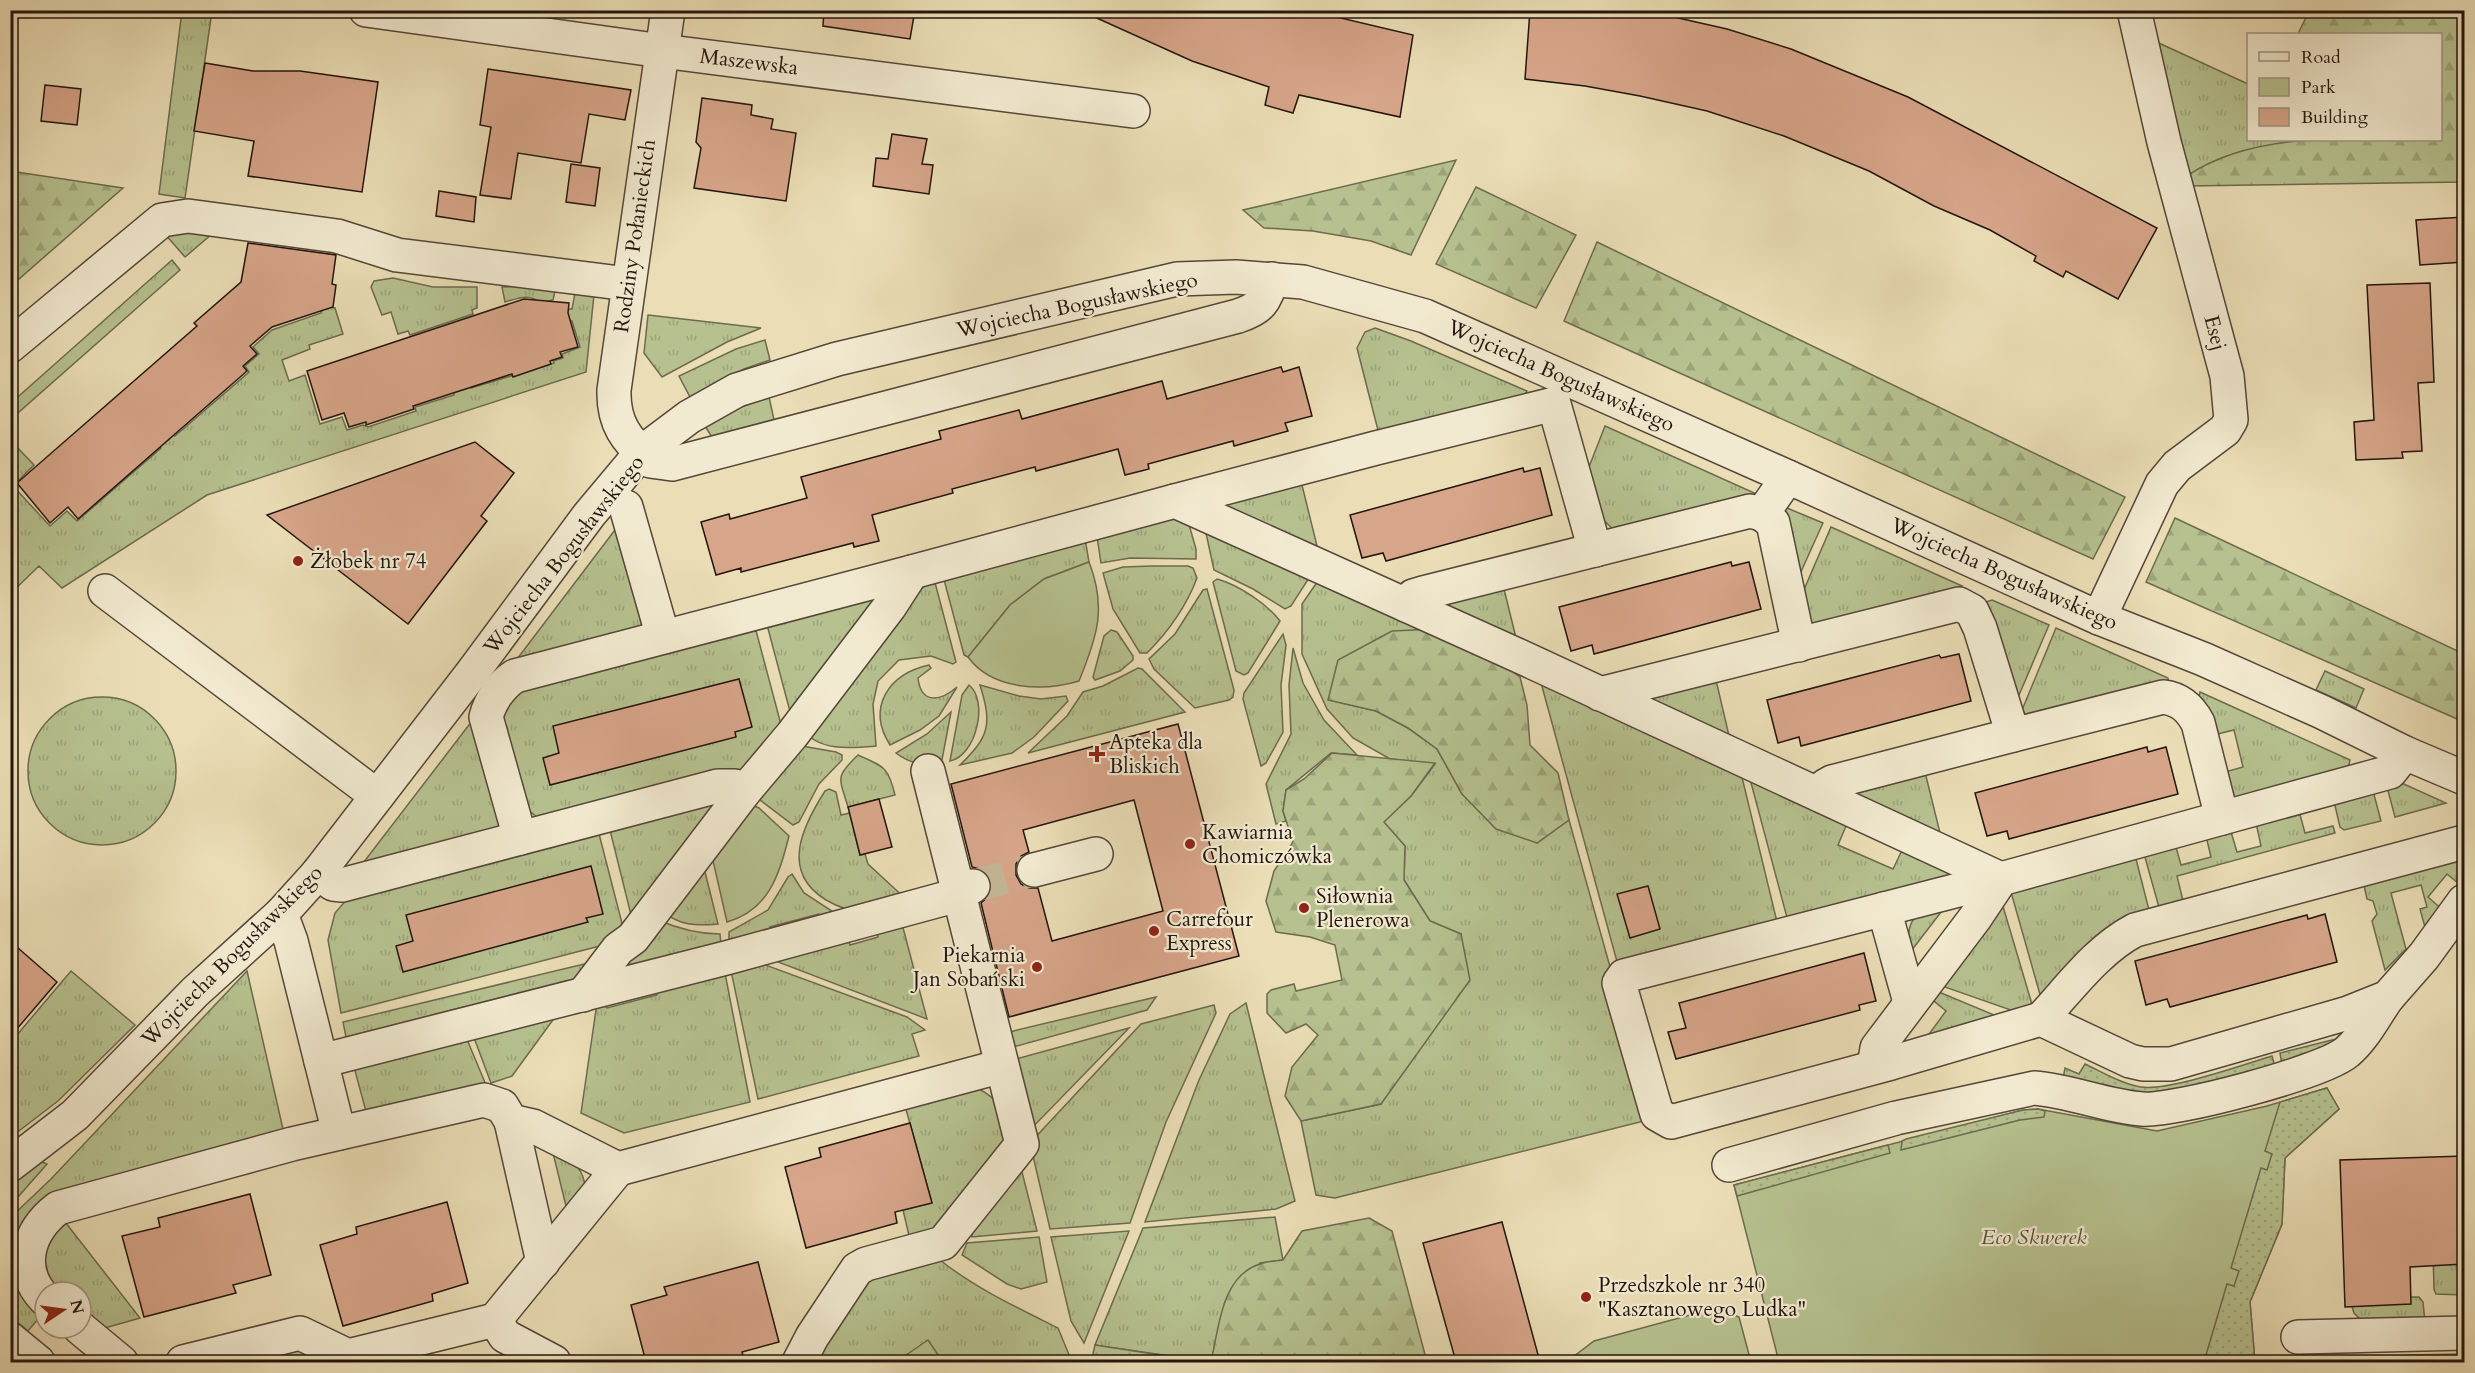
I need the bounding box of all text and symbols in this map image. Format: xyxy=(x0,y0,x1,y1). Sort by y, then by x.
legend xyxy=(2247,33,2442,141)
street label: Maszewska xyxy=(698,42,800,82)
text: Road xyxy=(2301,45,2341,70)
text: Park xyxy=(2301,75,2336,100)
text: Building xyxy=(2301,105,2369,130)
street label: Rodziny Połanieckich xyxy=(607,137,663,335)
street label: Wojciecha Bogusławskiego xyxy=(953,265,1200,345)
street label: Wojciecha Bogusławskiego xyxy=(1442,312,1679,439)
street label: Esej xyxy=(2196,312,2234,354)
street label: Wojciecha Bogusławskiego xyxy=(476,449,651,662)
street label: Wojciecha Bogusławskiego xyxy=(1885,510,2122,637)
place label: Żłobek nr 74 xyxy=(310,547,427,576)
marker: Żłobek nr 74 xyxy=(291,554,305,568)
place label: Apteka dla Bliskich xyxy=(1109,728,1203,781)
marker: Apteka dla Bliskich xyxy=(1090,747,1104,761)
place label: Kawiarnia Chomiczówka xyxy=(1202,818,1332,871)
marker: Kawiarnia Chomiczówka xyxy=(1183,837,1197,851)
street label: Wojciecha Bogusławskiego xyxy=(134,859,329,1054)
place label: Siłownia Plenerowa xyxy=(1316,882,1410,935)
marker: Siłownia Plenerowa xyxy=(1297,901,1311,915)
place label: Carrefour Express xyxy=(1166,905,1253,958)
marker: Carrefour Express xyxy=(1147,924,1161,938)
place label: Piekarnia Jan Sobański xyxy=(910,941,1025,994)
marker: Piekarnia Jan Sobański xyxy=(1030,960,1044,974)
park label: Eco Skwerek xyxy=(1981,1223,2087,1252)
place label: Przedszkole nr 340 "Kasztanowego Ludka" xyxy=(1598,1271,1806,1324)
north arrow xyxy=(33,1280,93,1340)
marker: Przedszkole nr 340 "Kasztanowego Ludka" xyxy=(1579,1290,1593,1304)
text: N xyxy=(64,1298,89,1316)

